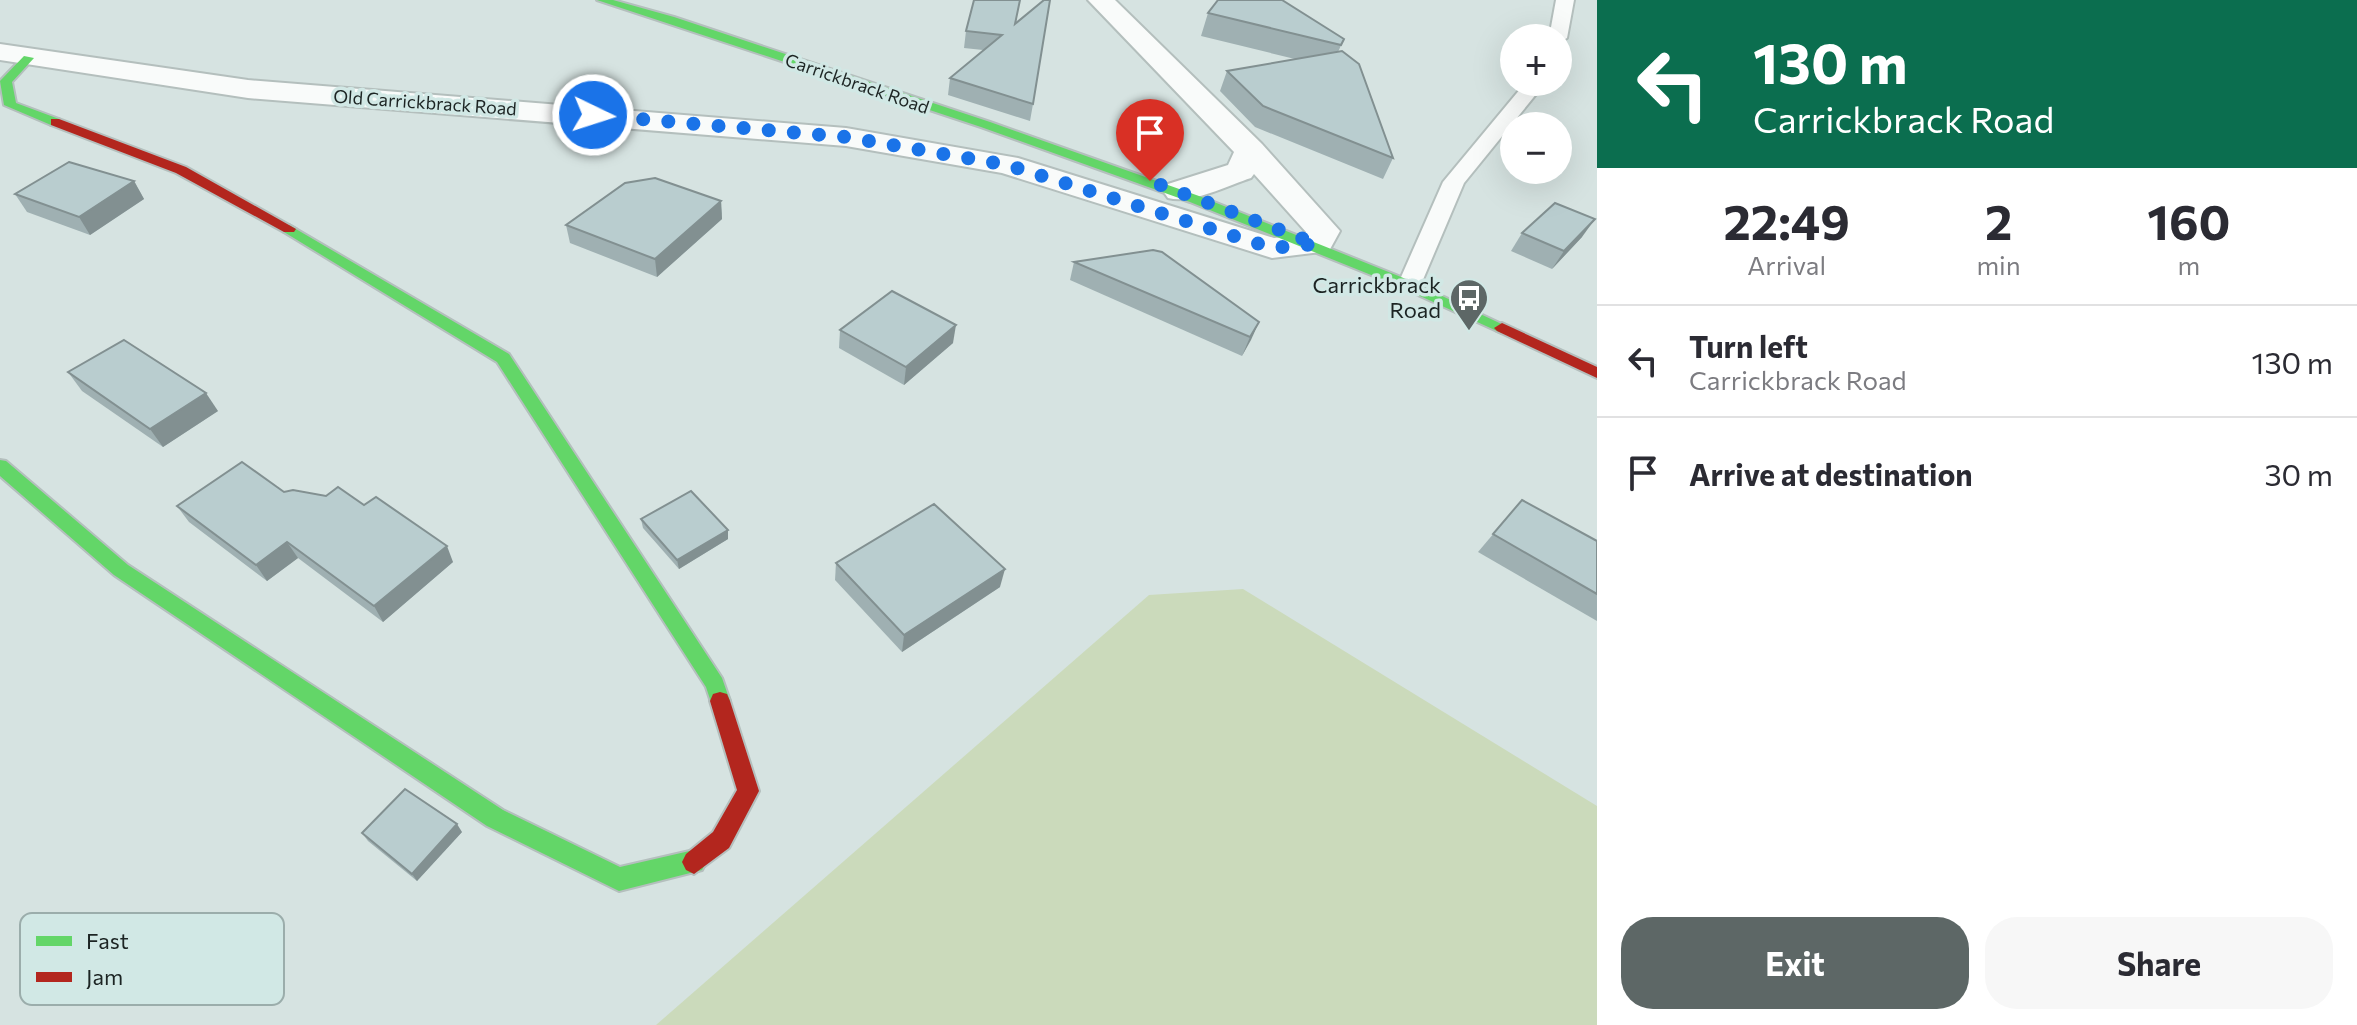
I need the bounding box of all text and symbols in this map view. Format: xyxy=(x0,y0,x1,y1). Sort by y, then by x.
map controls xyxy=(1500,24,1572,184)
button: + xyxy=(1500,24,1572,96)
text: 130 m xyxy=(1753,27,1908,96)
icon: left xyxy=(1621,32,1725,136)
street label: Carrickbrack Road xyxy=(783,48,932,118)
position arrow xyxy=(551,73,635,157)
street label: Old Carrickbrack Road xyxy=(333,85,517,119)
text: Carrickbrack Road xyxy=(1753,96,2054,140)
pin xyxy=(1116,99,1184,181)
icon: arrive xyxy=(1128,111,1172,155)
button: − xyxy=(1500,112,1572,184)
text: 22:49 xyxy=(1724,191,1850,250)
text: 2 xyxy=(1985,191,2012,250)
text: 160 xyxy=(2147,191,2230,250)
text: Arrival xyxy=(1747,249,1826,280)
text: min xyxy=(1976,249,2021,280)
text: m xyxy=(2177,249,2200,280)
place label: Carrickbrack Road xyxy=(1312,271,1441,323)
bus stop icon: Carrickbrack Road xyxy=(1448,277,1490,332)
text: Turn left xyxy=(1689,327,1808,364)
icon: left xyxy=(1621,339,1665,383)
text: 130 m xyxy=(2252,343,2333,380)
text: Carrickbrack Road xyxy=(1689,364,1907,395)
icon: arrive xyxy=(1621,451,1665,495)
text: Arrive at destination xyxy=(1689,455,1973,492)
text: 30 m xyxy=(2264,455,2333,492)
legend xyxy=(20,913,284,1005)
button: Exit xyxy=(1621,917,1969,1009)
button: Share xyxy=(1985,917,2333,1009)
text: Fast xyxy=(86,927,129,954)
text: Jam xyxy=(86,963,123,990)

